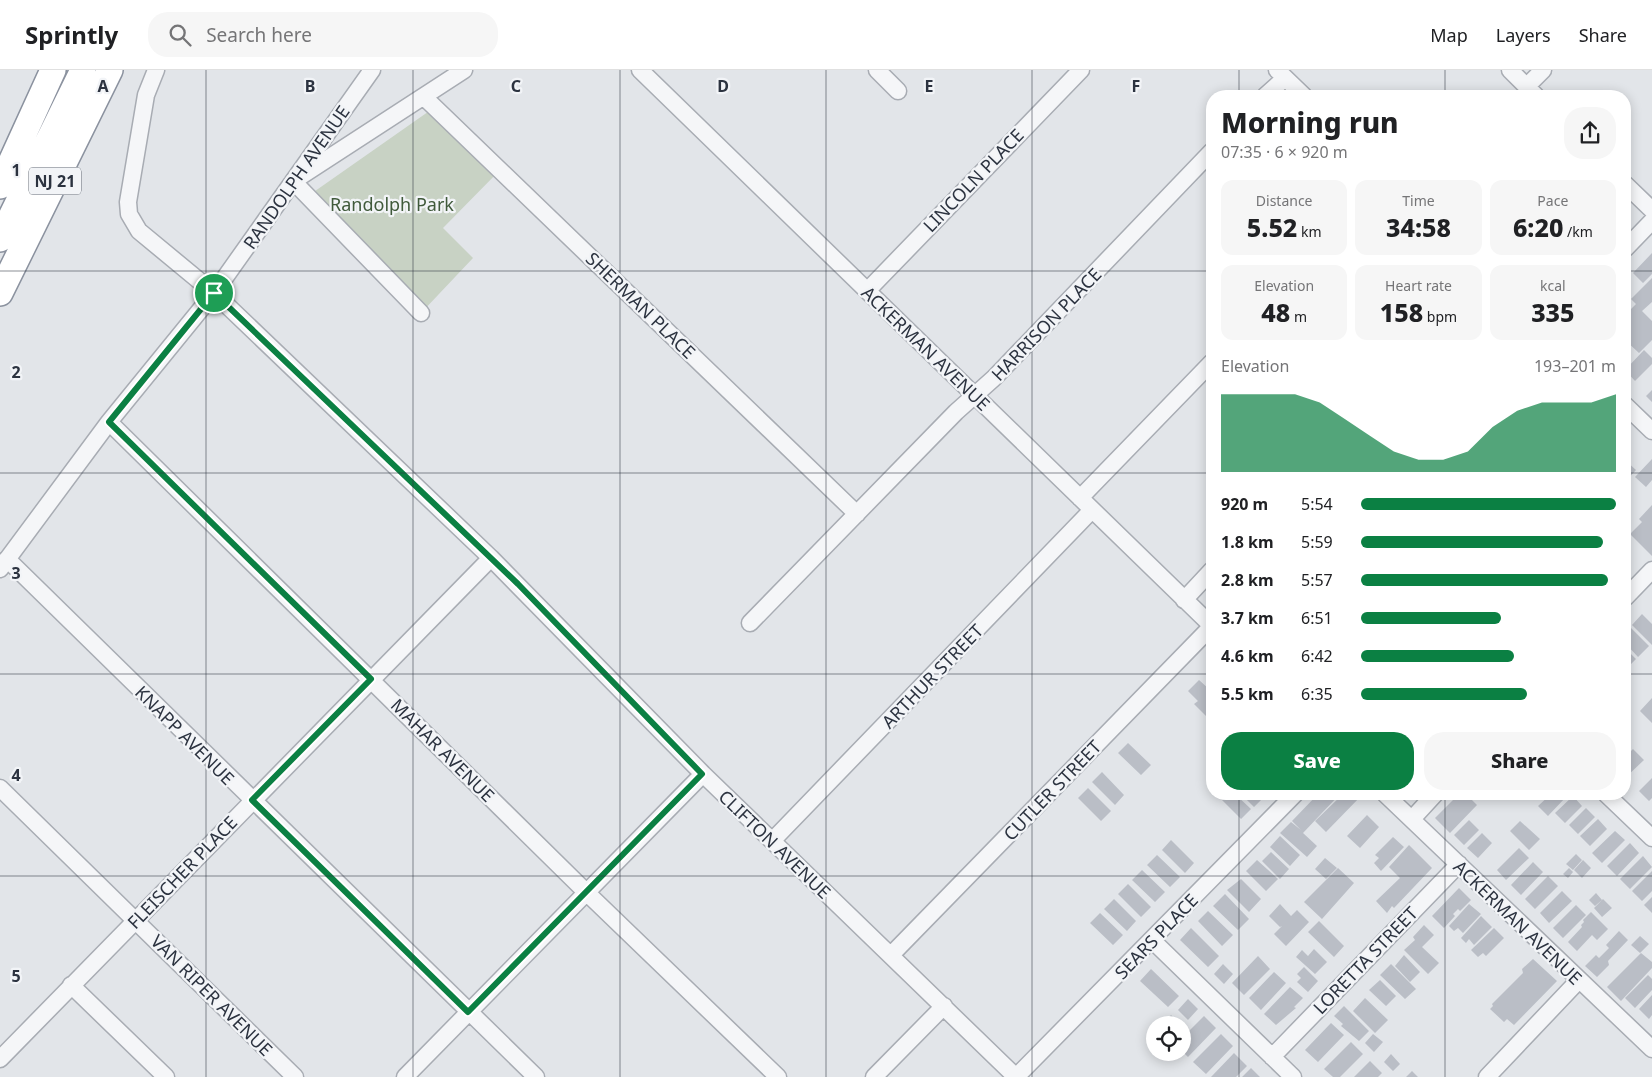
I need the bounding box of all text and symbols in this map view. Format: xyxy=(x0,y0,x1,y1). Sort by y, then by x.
search box xyxy=(148,12,498,57)
text: Sprintly xyxy=(25,18,118,51)
icon: search xyxy=(166,21,194,49)
text: Search here xyxy=(206,22,312,48)
text: Map xyxy=(1430,23,1468,47)
text: Layers xyxy=(1496,23,1551,47)
text: Share xyxy=(1579,23,1627,47)
text: A xyxy=(97,75,109,97)
text: B xyxy=(305,75,315,97)
text: C xyxy=(511,75,521,97)
text: D xyxy=(717,75,729,97)
text: E xyxy=(925,75,934,97)
text: F xyxy=(1132,75,1140,97)
street label: RANDOLPH AVENUE xyxy=(237,100,355,254)
text: Morning run xyxy=(1221,103,1399,141)
button: share xyxy=(1564,107,1616,159)
street label: LINCOLN PLACE xyxy=(918,123,1028,237)
text: 07:35 · 6 × 920 m xyxy=(1221,141,1348,163)
text: 1 xyxy=(11,159,21,181)
road number: NJ 21 xyxy=(29,168,81,194)
text: Distance xyxy=(1256,191,1313,210)
text: Time xyxy=(1402,191,1435,210)
text: Pace xyxy=(1537,191,1568,210)
park label: Randolph Park xyxy=(330,192,454,216)
text: 5.52 xyxy=(1247,210,1297,244)
text: 34:58 xyxy=(1386,210,1451,244)
text: 6:20 xyxy=(1513,210,1563,244)
text: km xyxy=(1297,222,1322,241)
text: /km xyxy=(1563,222,1593,241)
street label: SHERMAN PLACE xyxy=(581,247,701,363)
street label: HARRISON PLACE xyxy=(986,262,1106,386)
pin xyxy=(193,272,235,314)
text: Elevation xyxy=(1254,276,1314,295)
text: Heart rate xyxy=(1385,276,1452,295)
text: kcal xyxy=(1540,276,1566,295)
icon: arrive xyxy=(200,279,228,307)
street label: ACKERMAN AVENUE xyxy=(857,280,995,416)
text: 48 xyxy=(1261,295,1290,329)
text: 158 xyxy=(1380,295,1423,329)
text: 335 xyxy=(1531,295,1575,329)
text: m xyxy=(1290,307,1307,326)
text: bpm xyxy=(1423,307,1457,326)
text: Elevation xyxy=(1221,355,1289,377)
text: 193–201 m xyxy=(1534,355,1616,377)
text: 2 xyxy=(11,361,21,383)
text: 920 m xyxy=(1221,493,1268,515)
text: 5:54 xyxy=(1301,493,1333,515)
text: 1.8 km xyxy=(1221,531,1273,553)
text: 5:59 xyxy=(1301,531,1333,553)
text: 3 xyxy=(11,562,21,584)
text: 2.8 km xyxy=(1221,569,1273,591)
text: 5:57 xyxy=(1301,569,1333,591)
text: 3.7 km xyxy=(1221,607,1273,629)
text: 6:51 xyxy=(1301,607,1333,629)
street label: ARTHUR STREET xyxy=(876,619,988,733)
text: 4.6 km xyxy=(1221,645,1273,667)
text: 6:42 xyxy=(1301,645,1333,667)
street label: KNAPP AVENUE xyxy=(130,680,240,790)
text: 5.5 km xyxy=(1221,683,1273,705)
text: 6:35 xyxy=(1301,683,1333,705)
street label: MAHAR AVENUE xyxy=(386,693,500,807)
button: Save xyxy=(1221,732,1414,790)
button: Share xyxy=(1424,732,1616,790)
street label: CUTLER STREET xyxy=(998,735,1106,845)
text: 4 xyxy=(11,764,21,786)
street label: CLIFTON AVENUE xyxy=(714,784,836,904)
street label: FLEISCHER PLACE xyxy=(122,810,242,934)
street label: ACKERMAN AVENUE xyxy=(1449,854,1587,990)
street label: SEARS PLACE xyxy=(1109,888,1203,984)
street label: LORETTA STREET xyxy=(1307,901,1423,1019)
street label: VAN RIPER AVENUE xyxy=(146,929,278,1061)
text: 5 xyxy=(11,965,21,987)
map controls xyxy=(1146,1016,1191,1061)
button: locate xyxy=(1146,1016,1191,1061)

